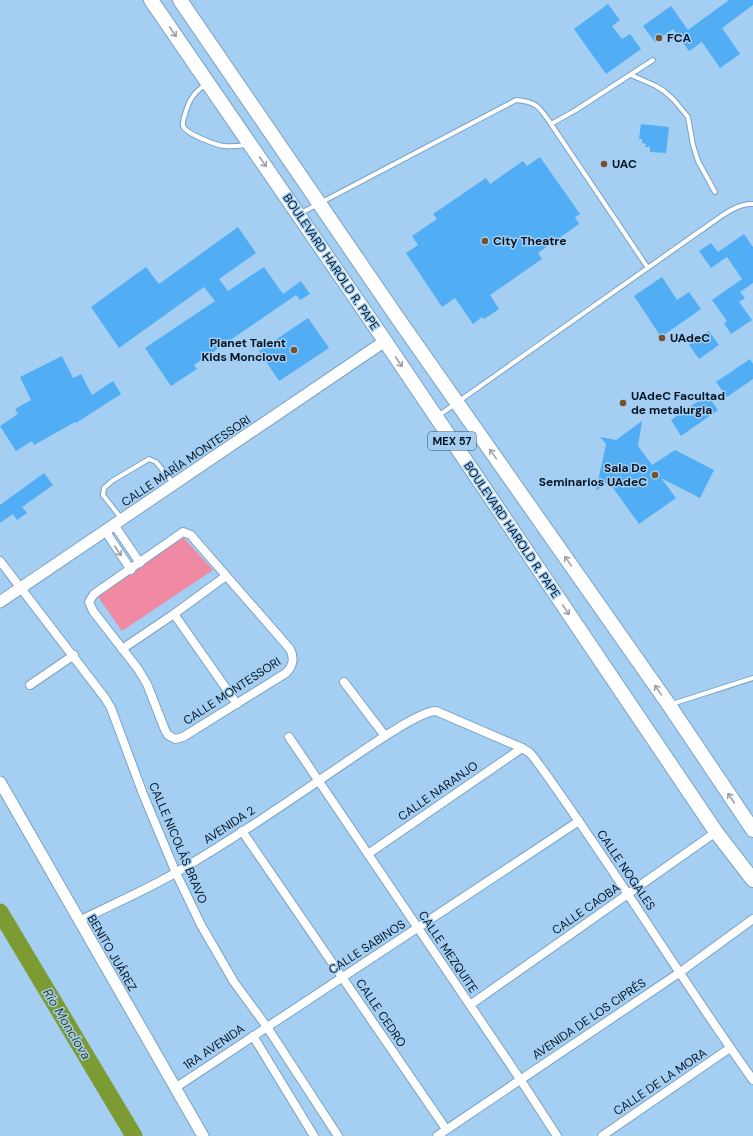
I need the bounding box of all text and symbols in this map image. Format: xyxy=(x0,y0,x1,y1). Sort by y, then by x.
one-way arrow xyxy=(170,26,178,38)
place label: FCA xyxy=(667,30,691,46)
marker: FCA xyxy=(654,33,664,43)
place label: UAC xyxy=(612,156,637,172)
one-way arrow xyxy=(259,157,267,168)
marker: UAC xyxy=(599,159,609,169)
street label: BOULEVARD HAROLD R. PAPE xyxy=(279,191,383,334)
place label: City Theatre xyxy=(493,233,566,249)
marker: City Theatre xyxy=(480,236,490,246)
place label: UAdeC xyxy=(670,330,710,346)
marker: UAdeC xyxy=(657,333,667,343)
place label: Planet Talent Kids Monclova xyxy=(201,335,286,365)
marker: Planet Talent Kids Monclova xyxy=(289,345,299,355)
one-way arrow xyxy=(395,356,403,367)
place label: UAdeC Facultad de metalurgia xyxy=(631,388,725,418)
marker: UAdeC Facultad de metalurgia xyxy=(618,398,628,408)
street label: CALLE MARÍA MONTESSORI xyxy=(118,412,254,510)
road number: MEX 57 xyxy=(428,432,476,450)
one-way arrow xyxy=(489,449,497,460)
street label: BOULEVARD HAROLD R. PAPE xyxy=(460,459,564,602)
place label: Sala De Seminarios UAdeC xyxy=(539,460,647,490)
marker: Sala De Seminarios UAdeC xyxy=(650,470,660,480)
one-way arrow xyxy=(114,545,122,556)
one-way arrow xyxy=(564,556,572,567)
one-way arrow xyxy=(562,604,570,615)
street label: CALLE MONTESSORI xyxy=(180,653,284,729)
one-way arrow xyxy=(654,685,662,696)
street label: CALLE NARANJO xyxy=(395,758,481,824)
street label: CALLE NICOLÁS BRAVO xyxy=(145,780,211,906)
one-way arrow xyxy=(727,793,735,804)
street label: AVENIDA 2 xyxy=(200,802,258,848)
street label: CALLE NOGALES xyxy=(593,827,659,913)
street label: CALLE CAOBA xyxy=(549,880,623,938)
street label: CALLE MEZQUITE xyxy=(415,908,481,996)
street label: BENITO JUÁREZ xyxy=(84,912,140,994)
street label: CALLE SABINOS xyxy=(326,916,408,978)
street label: AVENIDA DE LOS CIPRÉS xyxy=(529,975,649,1063)
street label: CALLE CEDRO xyxy=(352,976,410,1050)
water label: Río Monclova xyxy=(39,985,95,1063)
street label: 1RA AVENIDA xyxy=(180,1021,248,1073)
street label: CALLE DE LA MORA xyxy=(610,1045,710,1119)

